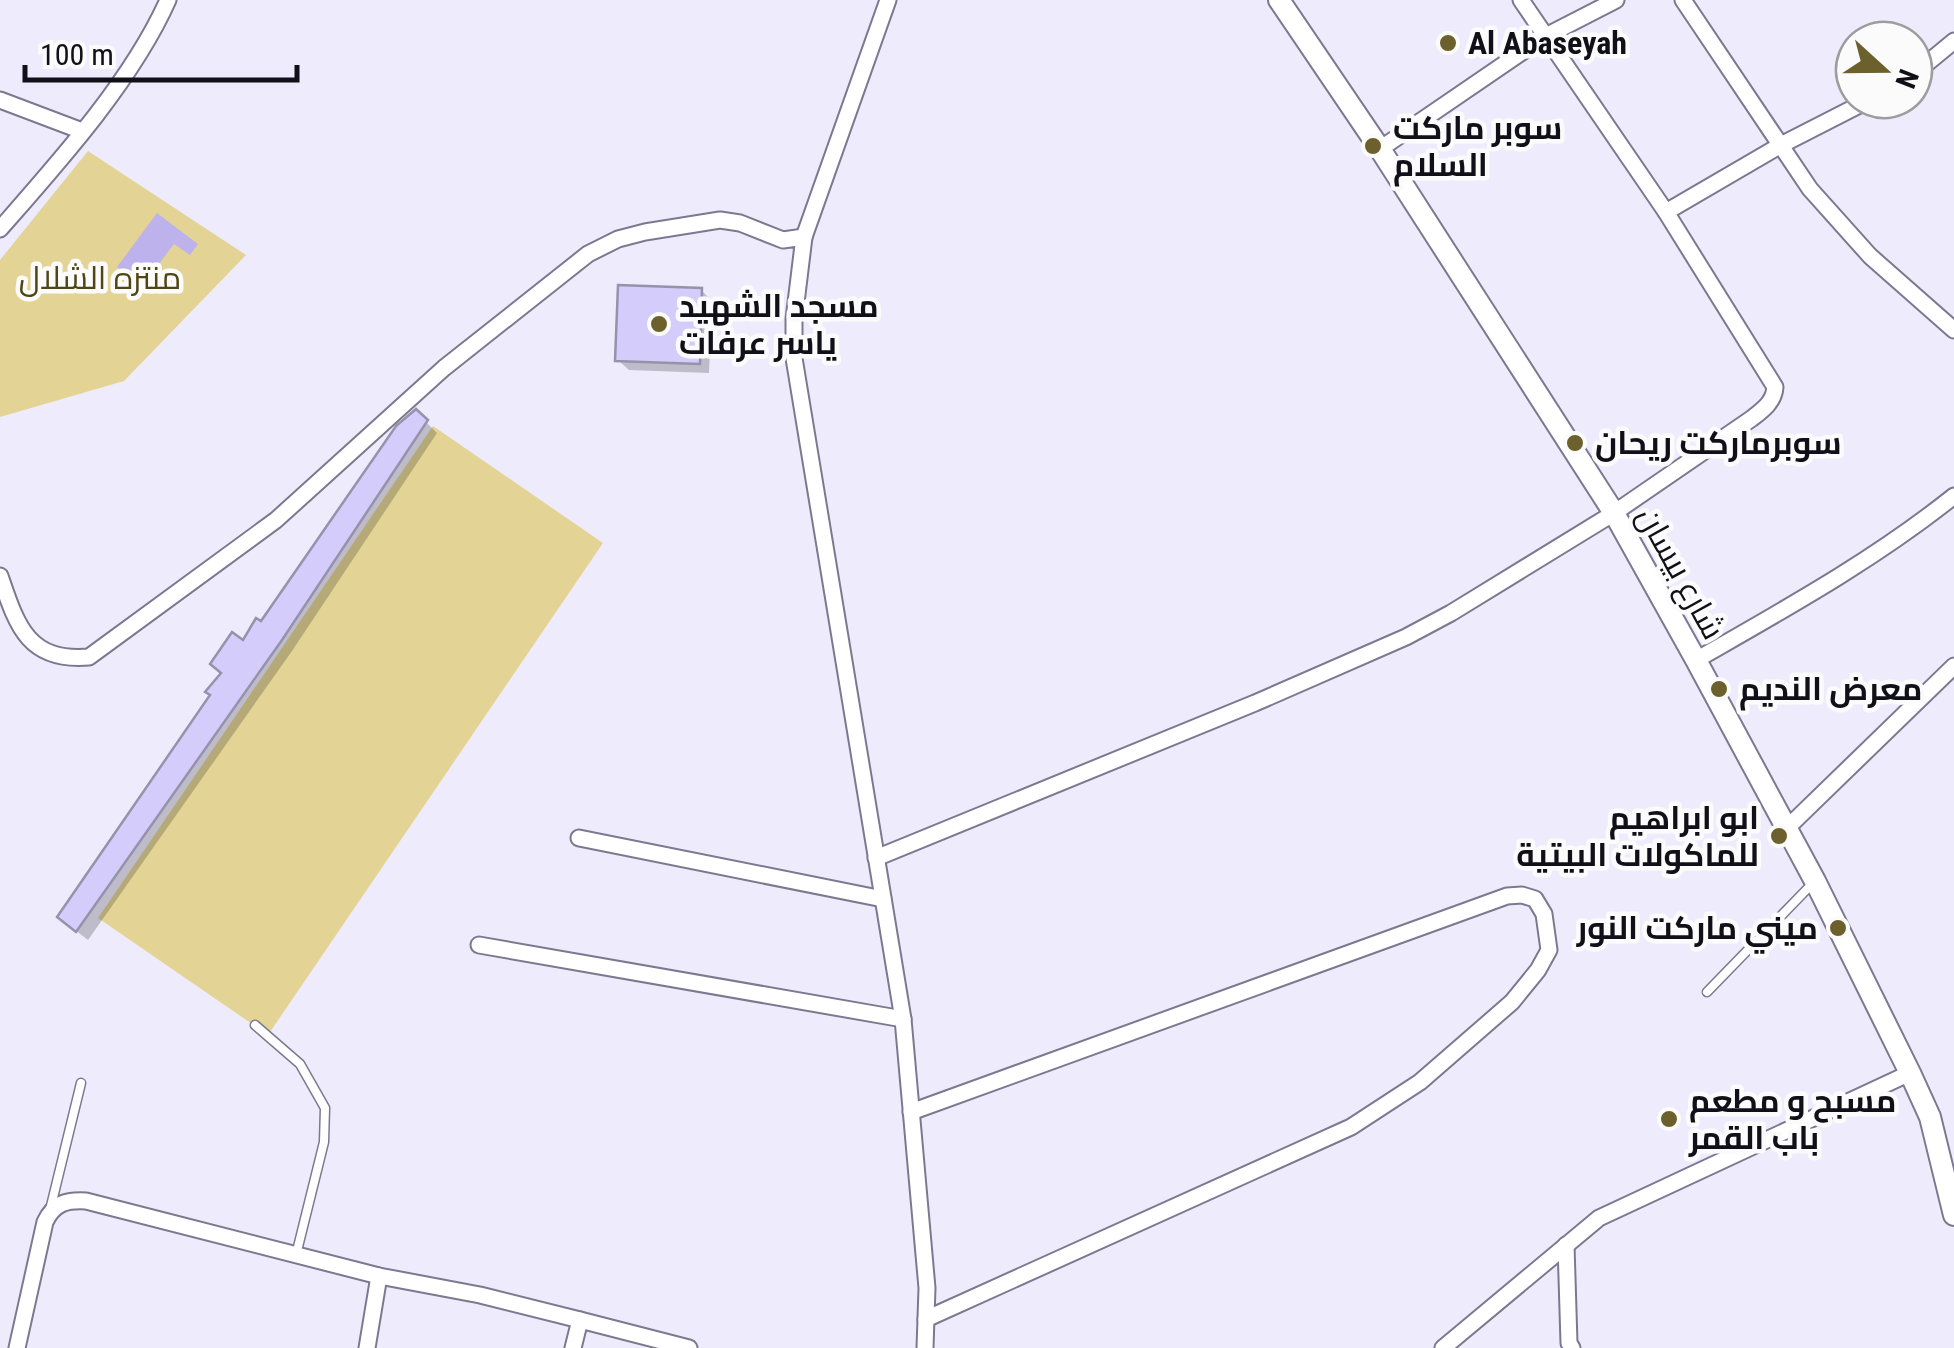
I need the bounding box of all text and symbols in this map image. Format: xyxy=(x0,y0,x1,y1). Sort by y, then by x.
scale bar xyxy=(25,20,298,82)
north arrow xyxy=(1834,20,1934,120)
place label: Al Abaseyah xyxy=(1468,24,1627,62)
marker: Al Abaseyah xyxy=(1437,32,1459,54)
text: 100 m xyxy=(40,37,114,72)
text: N xyxy=(1888,65,1925,93)
place label: سوبر ماركت السلام xyxy=(1393,109,1562,187)
marker: سوبر ماركت السلام xyxy=(1362,135,1384,157)
park label: منتزه الشلال xyxy=(19,259,181,297)
place label: مسجد الشهيد ياسر عرفات xyxy=(679,287,879,362)
marker: مسجد الشهيد ياسر عرفات xyxy=(648,313,670,335)
place label: سوبرماركت ريحان xyxy=(1595,424,1842,462)
marker: سوبرماركت ريحان xyxy=(1564,432,1586,454)
street label: شارع بيسان xyxy=(1626,500,1733,647)
place label: معرض النديم xyxy=(1739,670,1922,711)
marker: معرض النديم xyxy=(1708,678,1730,700)
place label: ابو ابراهيم للماكولات البيتية xyxy=(1516,799,1759,874)
marker: ابو ابراهيم للماكولات البيتية xyxy=(1768,825,1790,847)
place label: ميني ماركت النور xyxy=(1576,909,1818,954)
marker: ميني ماركت النور xyxy=(1827,917,1849,939)
place label: مسبح و مطعم باب القمر xyxy=(1688,1082,1896,1157)
marker: مسبح و مطعم باب القمر xyxy=(1658,1108,1680,1130)

